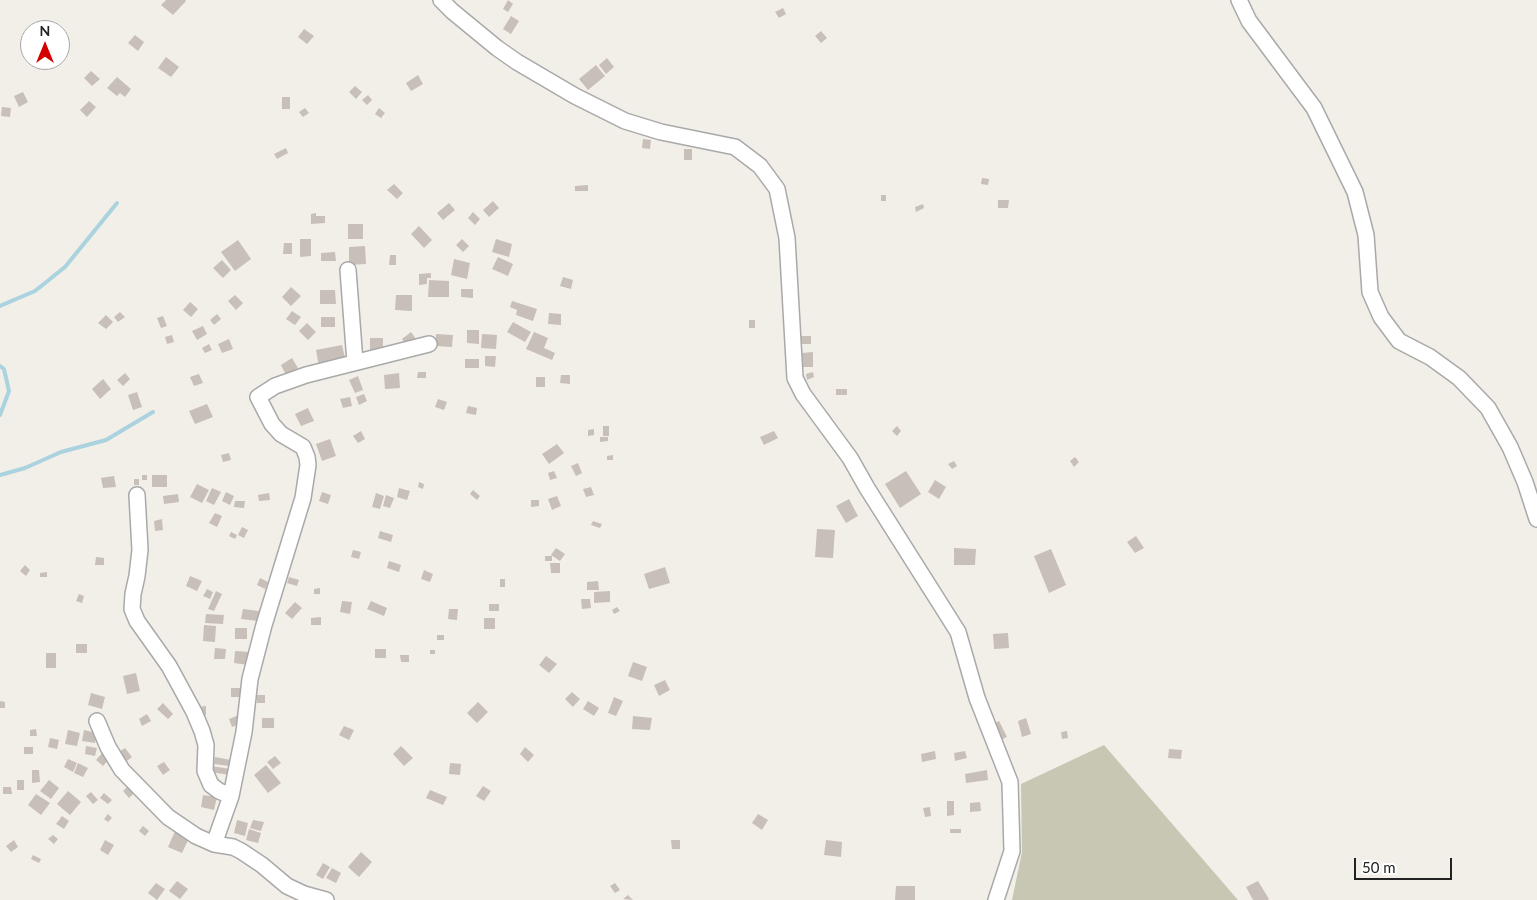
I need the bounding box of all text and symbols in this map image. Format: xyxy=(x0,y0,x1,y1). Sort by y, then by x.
north arrow xyxy=(20,20,70,70)
text: N xyxy=(40,22,50,39)
scale bar xyxy=(1357,848,1454,880)
text: 50 m xyxy=(1362,858,1396,876)

